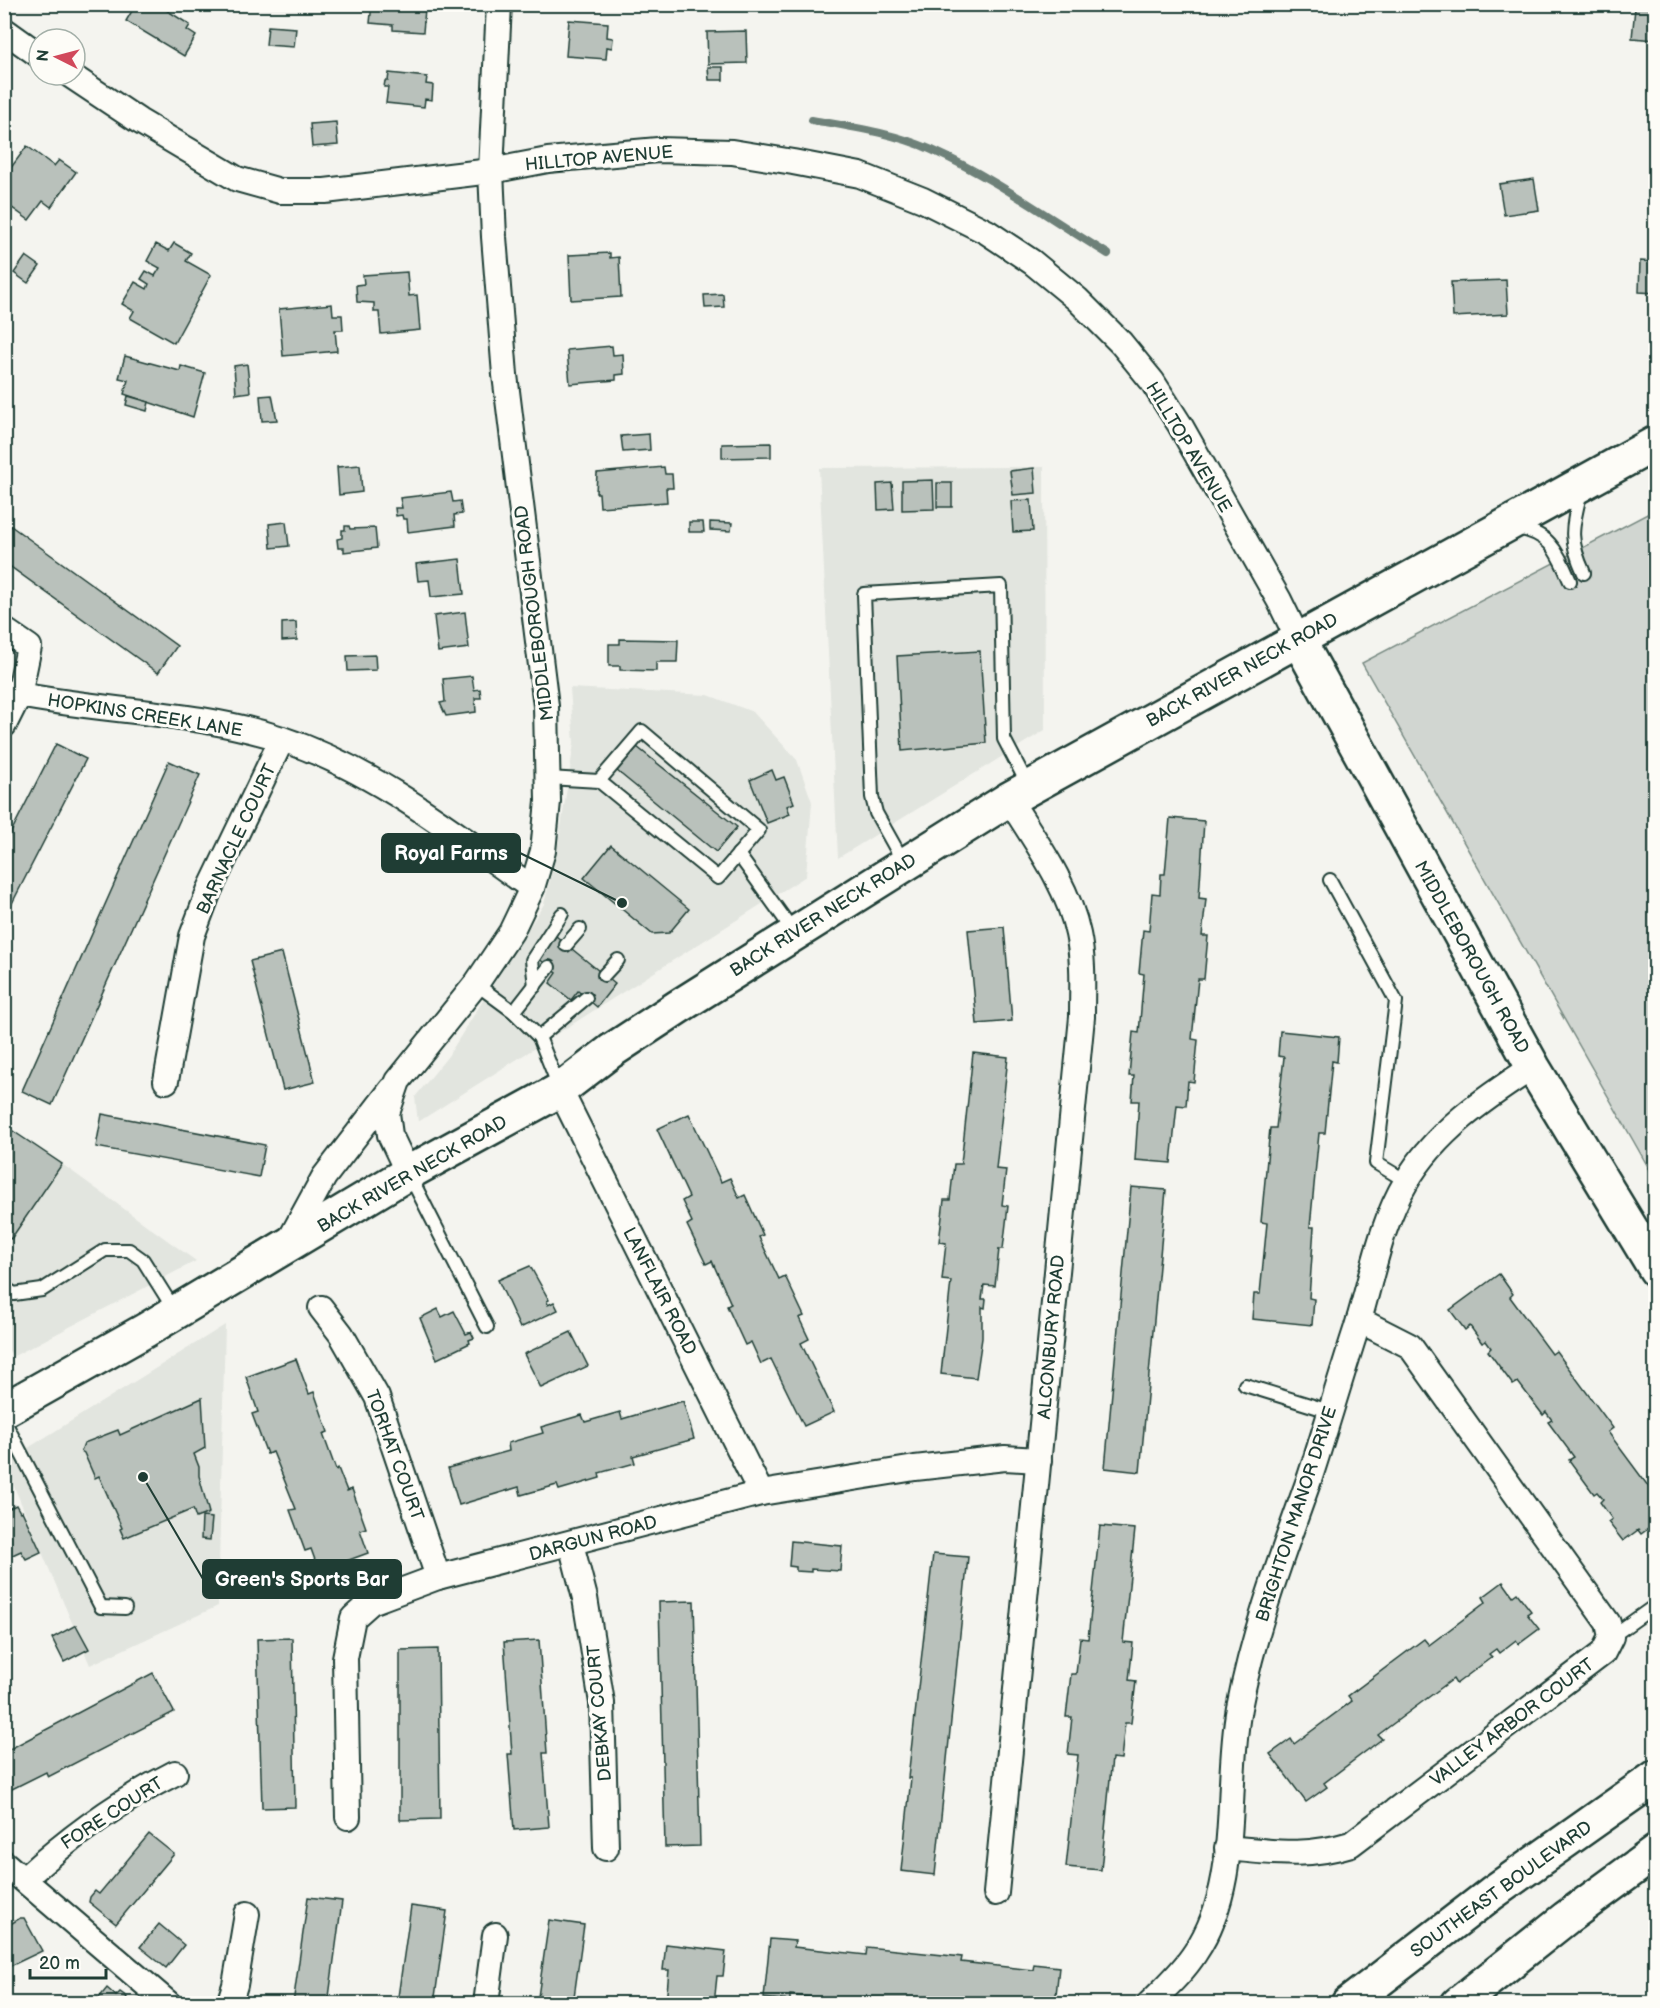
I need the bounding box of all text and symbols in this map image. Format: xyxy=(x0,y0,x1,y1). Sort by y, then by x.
north arrow xyxy=(27,27,87,87)
text: N xyxy=(33,49,54,63)
street label: HILLTOP AVENUE xyxy=(524,142,674,175)
street label: HILLTOP AVENUE xyxy=(1141,378,1236,516)
street label: MIDDLEBOROUGH ROAD xyxy=(511,504,558,722)
street label: BACK RIVER NECK ROAD xyxy=(1143,609,1342,732)
street label: HOPKINS CREEK LANE xyxy=(46,690,244,741)
street label: BARNACLE COURT xyxy=(192,761,281,918)
callout: Royal Farms xyxy=(382,834,520,872)
text: Royal Farms xyxy=(394,842,508,866)
street label: BACK RIVER NECK ROAD xyxy=(726,849,920,981)
street label: MIDDLEBOROUGH ROAD xyxy=(1410,857,1533,1057)
street label: BACK RIVER NECK ROAD xyxy=(314,1111,511,1237)
street label: LANFLAIR ROAD xyxy=(618,1224,701,1358)
street label: ALCONBURY ROAD xyxy=(1034,1254,1069,1420)
street label: TORHAT COURT xyxy=(361,1387,428,1524)
street label: BRIGHTON MANOR DRIVE xyxy=(1252,1404,1341,1624)
street label: DARGUN ROAD xyxy=(527,1511,659,1566)
callout: Green's Sports Bar xyxy=(203,1560,401,1598)
text: Green's Sports Bar xyxy=(215,1568,390,1592)
street label: DEBKAY COURT xyxy=(583,1644,616,1782)
street label: VALLEY ARBOR COURT xyxy=(1426,1654,1598,1791)
street label: FORE COURT xyxy=(57,1773,167,1854)
street label: SOUTHEAST BOULEVARD xyxy=(1407,1817,1596,1962)
scale bar xyxy=(30,1942,106,1980)
text: 20 m xyxy=(39,1953,80,1974)

